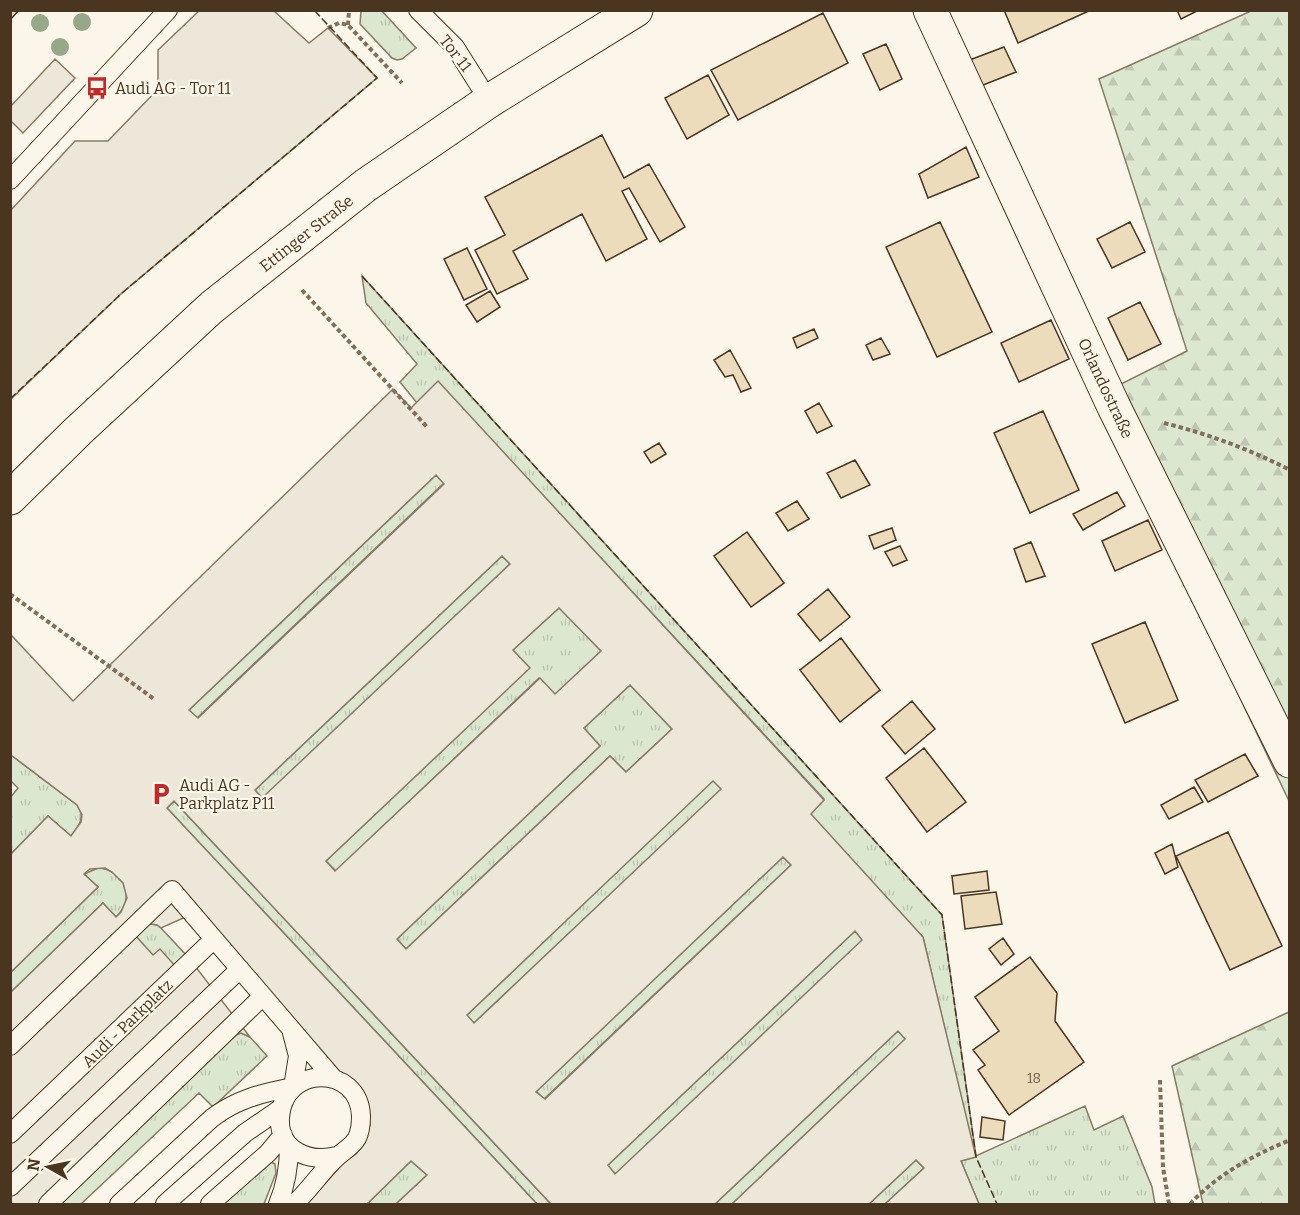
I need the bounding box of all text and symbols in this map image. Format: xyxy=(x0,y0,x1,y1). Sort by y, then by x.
street label: Tor 11 xyxy=(435,31,476,76)
bus stop icon: Audi AG - Tor 11 xyxy=(84,75,110,101)
place label: Audi AG - Tor 11 xyxy=(115,79,231,98)
street label: Ettinger Straße xyxy=(256,191,357,276)
street label: Orlandostraße xyxy=(1074,335,1137,441)
place label: Audi AG - Parkplatz P11 xyxy=(179,776,275,813)
parking icon: Audi AG - Parkplatz P11 xyxy=(148,781,174,807)
street label: Audi - Parkplatz xyxy=(78,975,177,1071)
house number: 18 xyxy=(1027,1070,1041,1087)
north arrow xyxy=(18,1137,78,1197)
text: N xyxy=(23,1157,44,1172)

